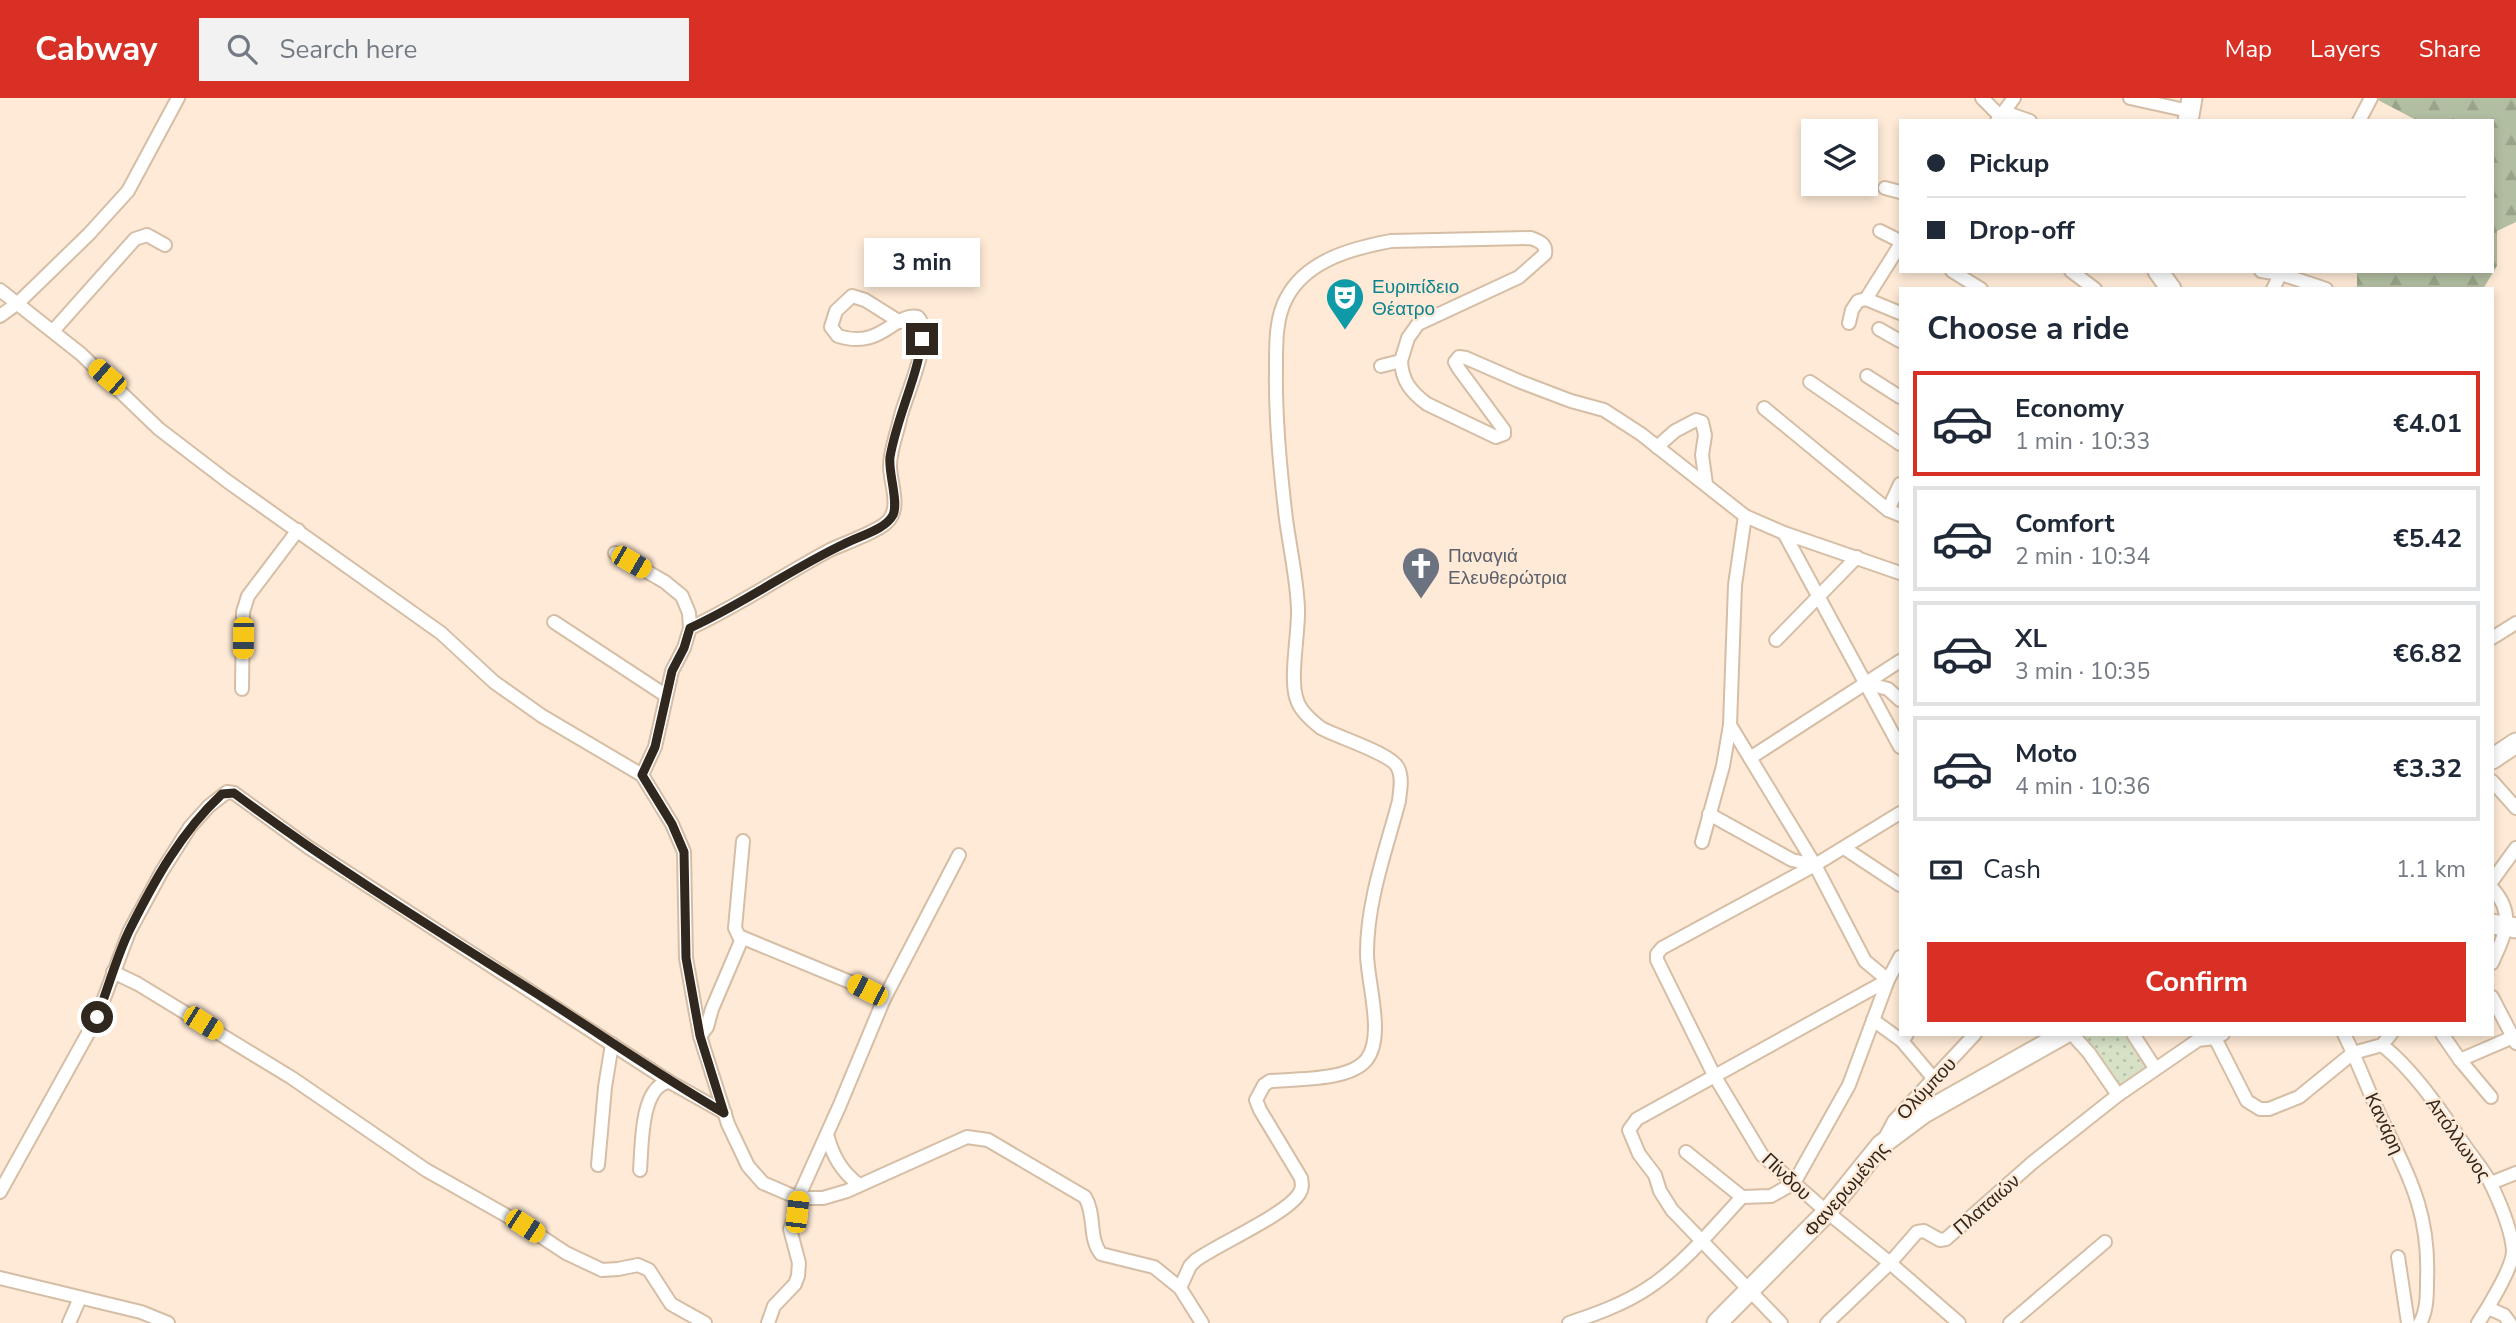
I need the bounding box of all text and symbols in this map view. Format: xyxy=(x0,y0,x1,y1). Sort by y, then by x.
search box xyxy=(199,18,689,81)
text: Cabway xyxy=(35,27,157,72)
icon: search xyxy=(223,30,261,68)
text: Search here xyxy=(279,32,417,67)
text: Map xyxy=(2225,33,2272,65)
text: Layers xyxy=(2310,33,2381,65)
text: Share xyxy=(2419,33,2481,65)
map controls xyxy=(1801,119,1878,196)
button: layers xyxy=(1801,119,1878,196)
text: Pickup xyxy=(1969,146,2049,181)
text: Drop-off xyxy=(1969,213,2075,248)
callout: 3 min xyxy=(864,238,980,286)
text: 3 min xyxy=(892,247,952,278)
place label: Ευριπίδειο Θέατρο xyxy=(1372,274,1459,322)
theatre icon: Ευριπίδειο Θέατρο xyxy=(1324,276,1366,331)
text: Choose a ride xyxy=(1927,307,2129,350)
route end xyxy=(906,323,938,355)
car xyxy=(85,355,130,399)
text: Economy xyxy=(2015,391,2124,426)
icon: car xyxy=(1931,392,1994,455)
text: €4.01 xyxy=(2393,406,2462,441)
text: 1 min · 10:33 xyxy=(2015,426,2150,457)
text: Comfort xyxy=(2015,506,2115,541)
icon: car xyxy=(1931,507,1994,570)
text: €5.42 xyxy=(2393,521,2462,556)
text: 2 min · 10:34 xyxy=(2015,541,2150,572)
car xyxy=(608,542,655,582)
place label: Παναγιά Ελευθερώτρια xyxy=(1448,543,1567,591)
church icon: Παναγιά Ελευθερώτρια xyxy=(1400,545,1442,600)
car xyxy=(233,617,254,659)
text: XL xyxy=(2015,621,2047,656)
icon: car xyxy=(1931,622,1994,685)
text: €6.82 xyxy=(2393,636,2462,671)
text: 3 min · 10:35 xyxy=(2015,656,2150,687)
text: Moto xyxy=(2015,736,2077,771)
icon: car xyxy=(1931,737,1994,800)
text: €3.32 xyxy=(2393,751,2462,786)
text: 4 min · 10:36 xyxy=(2015,771,2150,802)
icon: cash xyxy=(1927,851,1965,889)
text: Cash xyxy=(1983,852,2041,887)
text: 1.1 km xyxy=(2396,854,2466,885)
button: Confirm xyxy=(1927,942,2466,1022)
car xyxy=(844,971,891,1009)
route start xyxy=(81,1001,113,1033)
car xyxy=(180,1003,227,1043)
street label: Ολύμπου xyxy=(1891,1052,1962,1126)
street label: Κανάρη xyxy=(2359,1088,2410,1159)
street label: Απόλλωνος xyxy=(2420,1092,2497,1187)
street label: Φανερωμένης xyxy=(1798,1137,1895,1243)
street label: Πίνδου xyxy=(1756,1147,1817,1206)
street label: Πλαταιών xyxy=(1948,1168,2026,1241)
car xyxy=(785,1190,810,1234)
car xyxy=(502,1206,549,1246)

